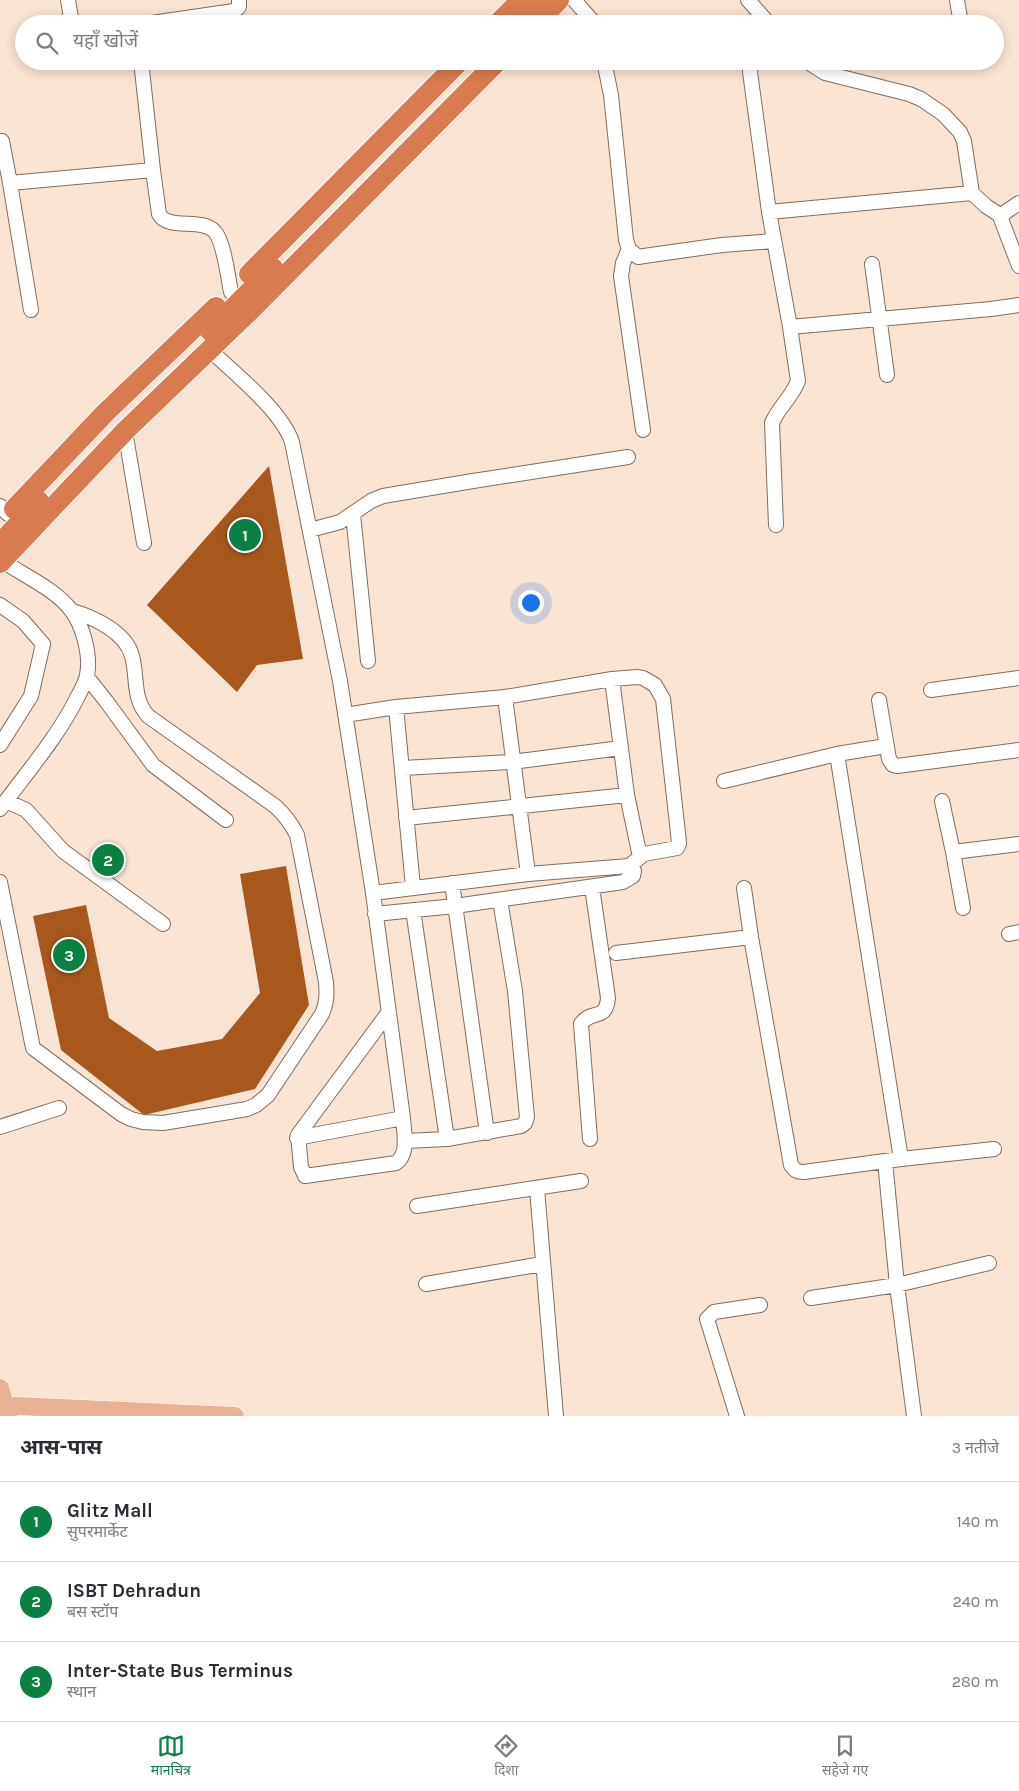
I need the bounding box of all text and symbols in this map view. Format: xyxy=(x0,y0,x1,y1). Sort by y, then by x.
search box xyxy=(15,15,1004,70)
icon: search xyxy=(33,29,61,57)
text: यहाँ खोजें xyxy=(73,30,138,52)
pin: 1 xyxy=(229,516,261,554)
your location xyxy=(518,590,544,616)
pin: 2 xyxy=(92,841,124,879)
pin: 3 xyxy=(53,936,85,974)
text: आस-पास xyxy=(20,1435,102,1459)
text: 3 नतीजे xyxy=(952,1438,999,1457)
text: Glitz Mall xyxy=(67,1500,153,1522)
text: 1 xyxy=(33,1512,39,1531)
text: 140 m xyxy=(957,1512,999,1531)
text: सुपरमार्केट xyxy=(67,1522,128,1541)
text: ISBT Dehradun xyxy=(67,1580,201,1602)
text: 2 xyxy=(31,1592,41,1611)
text: 240 m xyxy=(953,1592,999,1611)
text: बस स्टॉप xyxy=(67,1602,118,1621)
text: Inter-State Bus Terminus xyxy=(67,1660,293,1682)
text: 3 xyxy=(31,1672,41,1691)
text: 280 m xyxy=(952,1672,999,1691)
text: स्थान xyxy=(67,1682,96,1701)
tab: मानचित्र xyxy=(151,1732,191,1781)
tab: दिशा xyxy=(492,1732,520,1781)
tab: सहेजे गए xyxy=(822,1732,868,1781)

